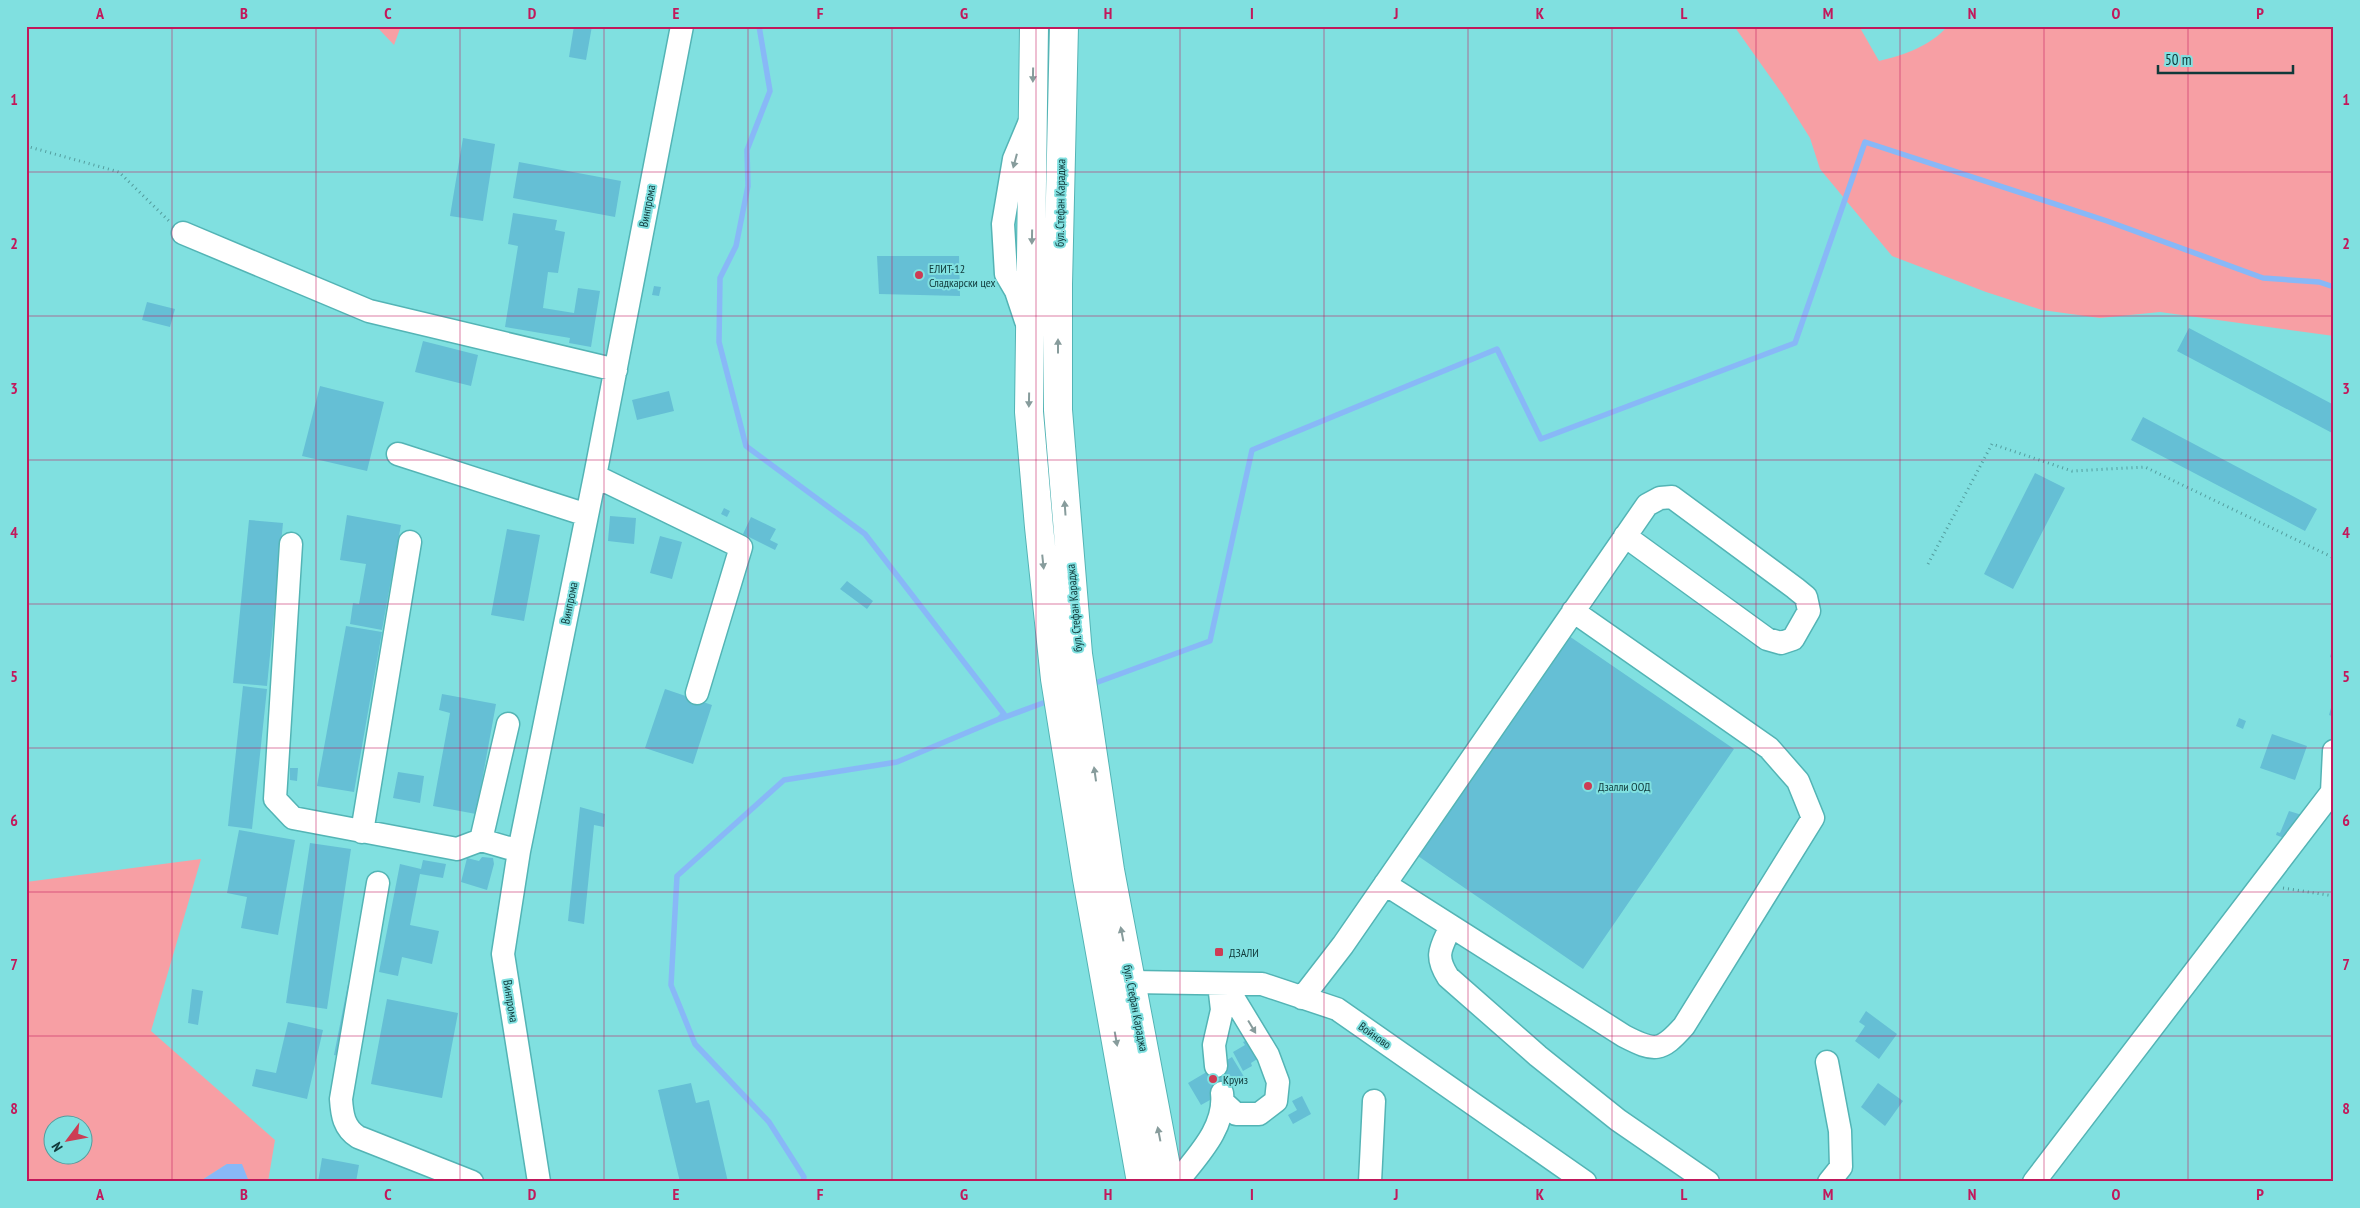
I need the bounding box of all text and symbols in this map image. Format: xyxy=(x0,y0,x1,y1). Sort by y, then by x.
text: A xyxy=(95,3,105,23)
text: B xyxy=(240,3,248,23)
text: C xyxy=(384,3,392,23)
text: D xyxy=(528,3,537,23)
text: E xyxy=(673,3,680,23)
text: F xyxy=(817,3,824,23)
text: G xyxy=(960,3,968,23)
text: H xyxy=(1104,3,1112,23)
text: I xyxy=(1250,3,1254,23)
text: J xyxy=(1393,3,1398,23)
text: K xyxy=(1536,3,1545,23)
text: L xyxy=(1681,3,1688,23)
text: M xyxy=(1823,3,1833,23)
text: N xyxy=(1968,3,1976,23)
text: O xyxy=(2112,3,2121,23)
text: P xyxy=(2256,3,2264,23)
scale bar xyxy=(2158,42,2292,74)
text: 50 m xyxy=(2165,50,2191,69)
one-way arrow xyxy=(1029,67,1037,83)
text: 1 xyxy=(10,89,18,109)
text: 1 xyxy=(2342,89,2350,109)
one-way arrow xyxy=(1010,154,1018,169)
street label: бул. Стефан Караджа xyxy=(1052,159,1068,247)
street label: Винпрома xyxy=(636,183,658,228)
one-way arrow xyxy=(1028,230,1036,246)
text: 2 xyxy=(10,233,18,253)
text: 2 xyxy=(2342,233,2350,253)
place label: ЕЛИТ-12 Сладкарски цех xyxy=(929,261,995,290)
marker: ЕЛИТ-12 Сладкарски цех xyxy=(913,269,925,281)
one-way arrow xyxy=(1054,338,1062,354)
text: 3 xyxy=(10,378,18,398)
text: 3 xyxy=(2342,378,2350,398)
one-way arrow xyxy=(1025,392,1033,408)
one-way arrow xyxy=(1061,500,1069,516)
text: 4 xyxy=(10,522,18,542)
text: 4 xyxy=(2342,522,2350,542)
one-way arrow xyxy=(1039,554,1047,570)
street label: бул. Стефан Караджа xyxy=(1063,563,1085,653)
street label: Винпрома xyxy=(557,580,581,625)
text: 5 xyxy=(10,666,18,686)
text: 5 xyxy=(2342,666,2350,686)
one-way arrow xyxy=(1091,765,1099,781)
place label: Дзалли ООД xyxy=(1598,779,1651,794)
marker: Дзалли ООД xyxy=(1582,780,1594,792)
text: 6 xyxy=(10,810,18,830)
text: 6 xyxy=(2342,810,2350,830)
one-way arrow xyxy=(1117,926,1125,942)
place label: ДЗАЛИ xyxy=(1229,945,1259,960)
marker: ДЗАЛИ xyxy=(1213,946,1225,958)
text: 7 xyxy=(10,954,18,974)
text: 7 xyxy=(2342,954,2350,974)
street label: бул. Стефан Караджа xyxy=(1120,963,1152,1053)
street label: Винпрома xyxy=(500,979,522,1023)
street label: Войново xyxy=(1356,1018,1394,1052)
one-way arrow xyxy=(1247,1020,1256,1034)
one-way arrow xyxy=(1112,1031,1120,1047)
place label: Круиз xyxy=(1223,1072,1248,1087)
marker: Круиз xyxy=(1207,1073,1219,1085)
text: 8 xyxy=(10,1098,18,1118)
text: 8 xyxy=(2342,1098,2350,1118)
north arrow xyxy=(42,1116,92,1166)
one-way arrow xyxy=(1155,1125,1163,1141)
text: N xyxy=(47,1139,67,1155)
text: A xyxy=(95,1184,105,1204)
text: B xyxy=(240,1184,248,1204)
text: C xyxy=(384,1184,392,1204)
text: D xyxy=(528,1184,537,1204)
text: E xyxy=(673,1184,680,1204)
text: F xyxy=(817,1184,824,1204)
text: G xyxy=(960,1184,968,1204)
text: H xyxy=(1104,1184,1112,1204)
text: I xyxy=(1250,1184,1254,1204)
text: J xyxy=(1393,1184,1398,1204)
text: K xyxy=(1536,1184,1545,1204)
text: L xyxy=(1681,1184,1688,1204)
text: M xyxy=(1823,1184,1833,1204)
text: N xyxy=(1968,1184,1976,1204)
text: O xyxy=(2112,1184,2121,1204)
text: P xyxy=(2256,1184,2264,1204)

